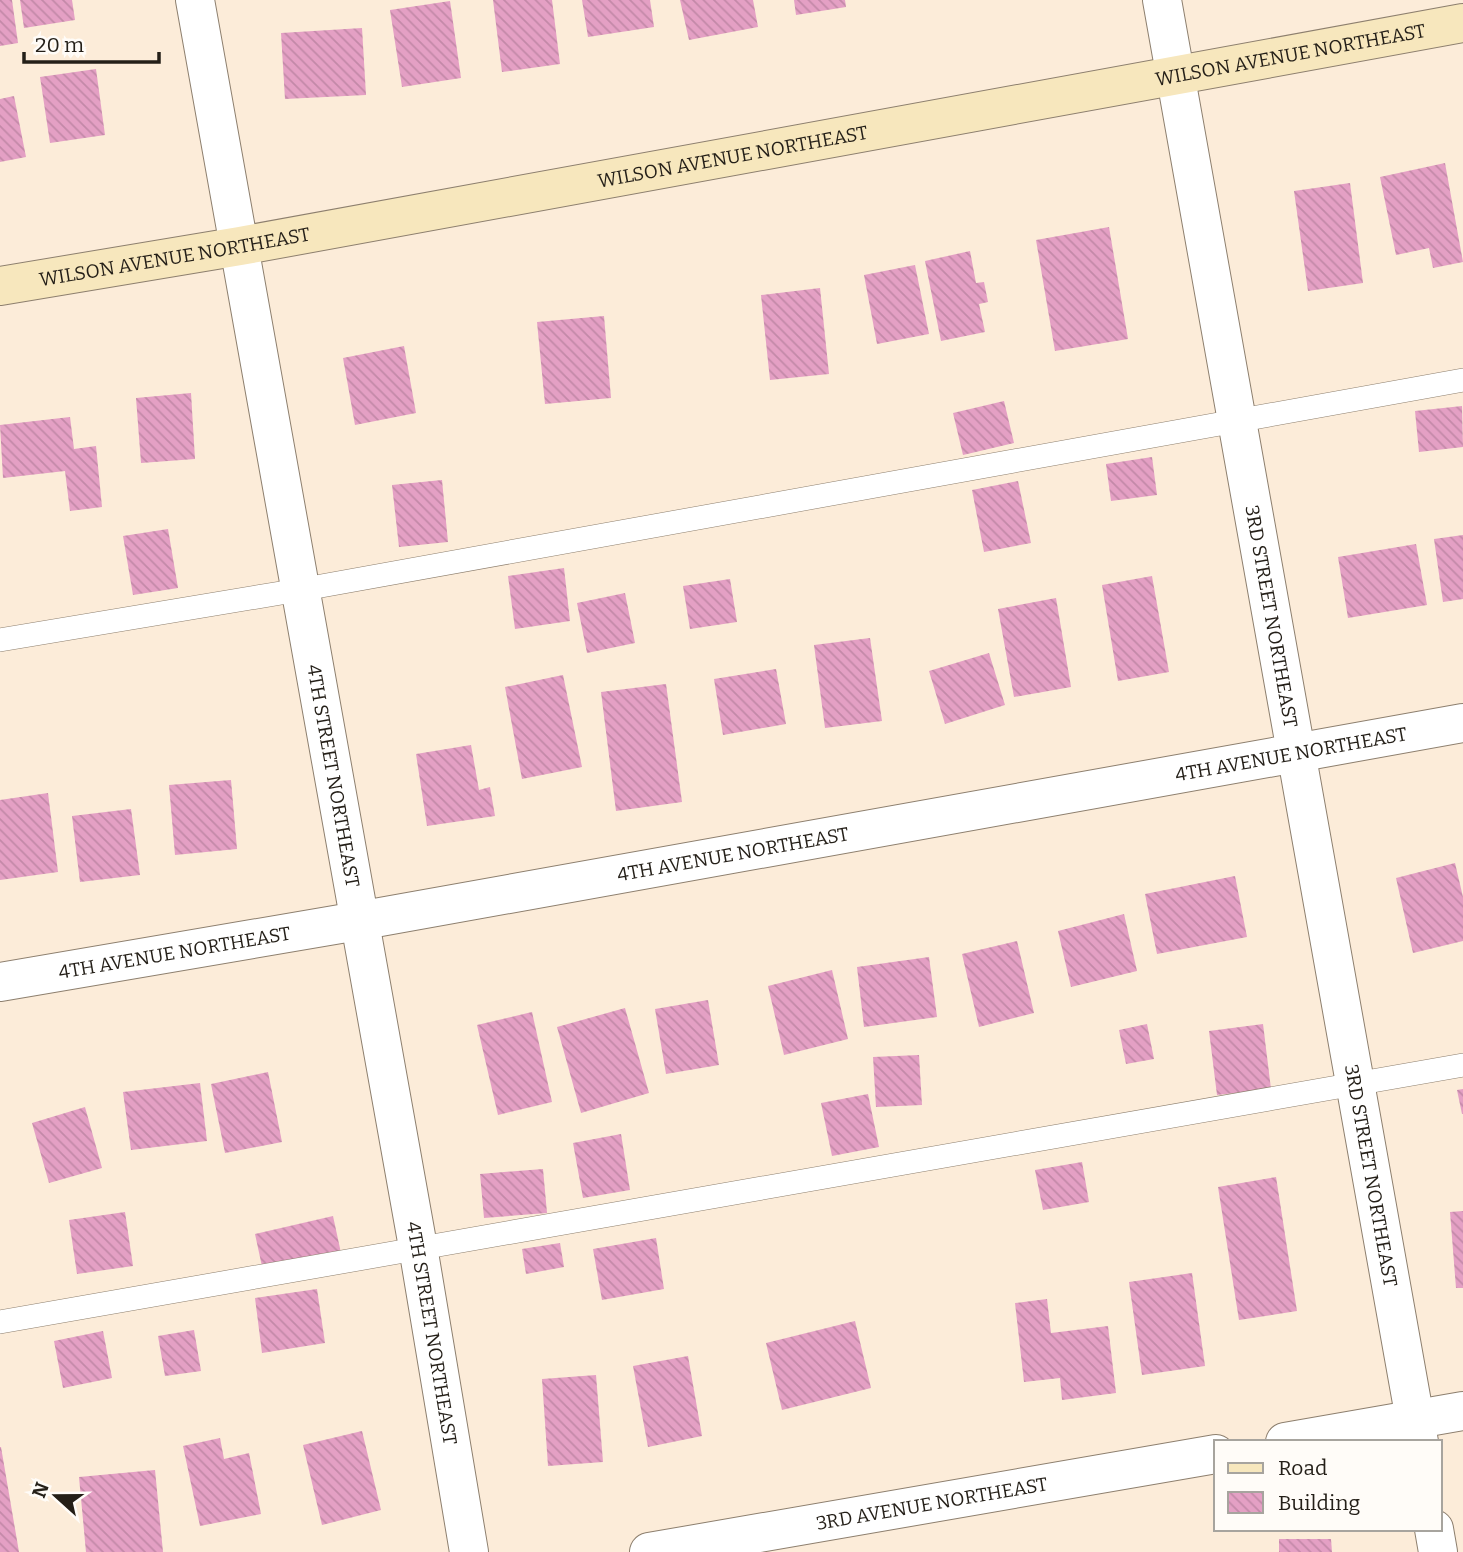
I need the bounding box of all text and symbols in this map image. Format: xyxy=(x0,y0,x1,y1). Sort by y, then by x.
street label: WILSON AVENUE NORTHEAST xyxy=(1154,19,1427,91)
scale bar xyxy=(24,21,159,65)
text: 20 m xyxy=(35,32,84,58)
street label: WILSON AVENUE NORTHEAST xyxy=(596,121,870,193)
street label: WILSON AVENUE NORTHEAST xyxy=(38,222,312,291)
street label: 3RD STREET NORTHEAST xyxy=(1240,503,1302,729)
street label: 4TH STREET NORTHEAST xyxy=(302,663,364,889)
street label: 4TH AVENUE NORTHEAST xyxy=(1173,722,1409,786)
street label: 4TH AVENUE NORTHEAST xyxy=(615,822,851,886)
street label: 4TH AVENUE NORTHEAST xyxy=(57,922,292,984)
street label: 3RD STREET NORTHEAST xyxy=(1340,1063,1402,1289)
street label: 4TH STREET NORTHEAST xyxy=(402,1220,462,1446)
legend xyxy=(1214,1440,1442,1531)
text: Road xyxy=(1278,1455,1327,1481)
north arrow xyxy=(21,1461,91,1531)
street label: 3RD AVENUE NORTHEAST xyxy=(814,1472,1049,1535)
text: N xyxy=(27,1479,54,1501)
text: Building xyxy=(1278,1490,1361,1516)

